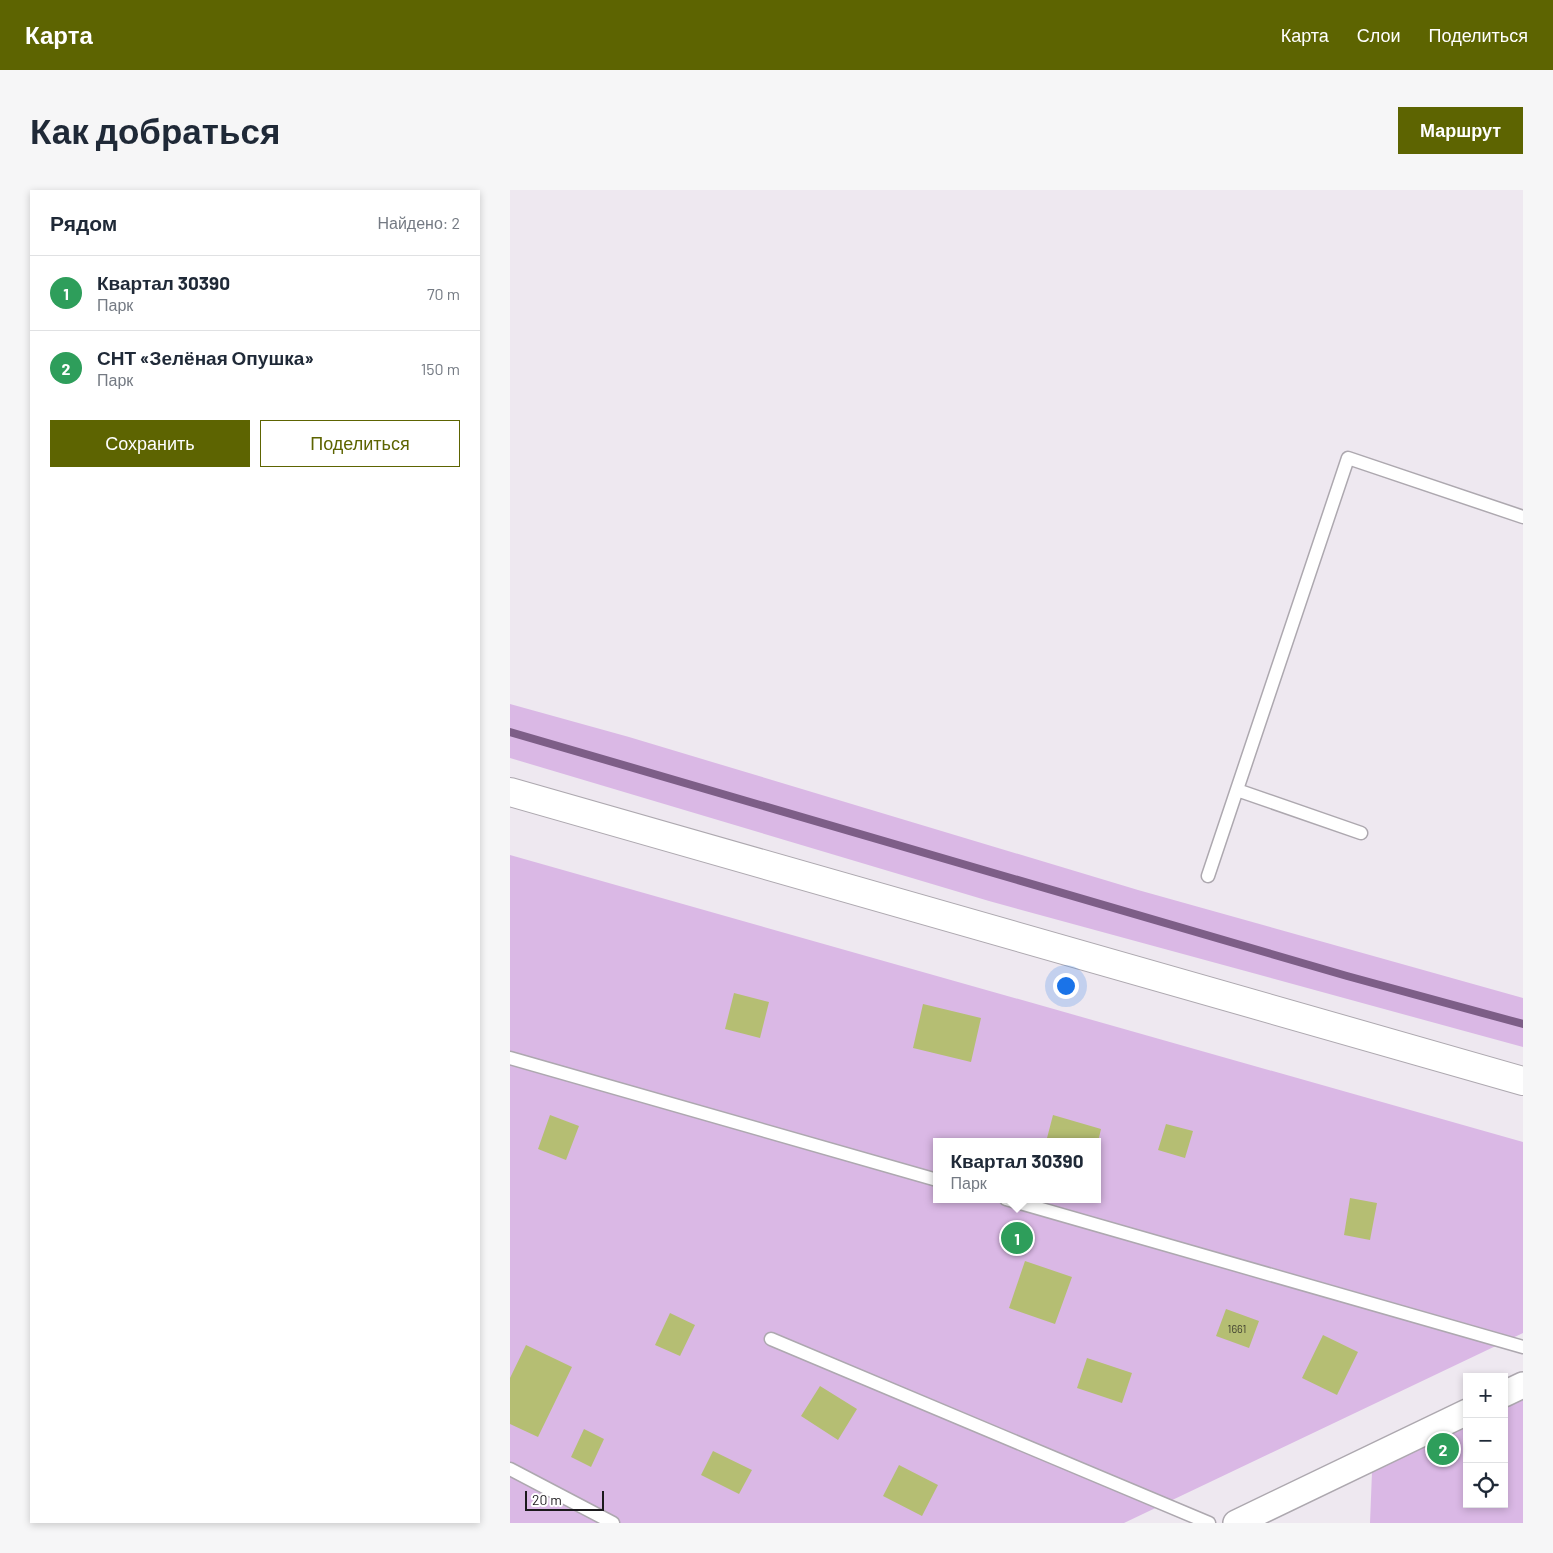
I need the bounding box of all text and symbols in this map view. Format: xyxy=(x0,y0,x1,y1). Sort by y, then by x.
text: Карта xyxy=(25,20,93,49)
text: Карта xyxy=(1281,24,1329,46)
text: Слои xyxy=(1357,24,1401,46)
text: Поделиться xyxy=(1429,24,1528,46)
button: Маршрут xyxy=(1398,107,1523,154)
text: Как добраться xyxy=(30,109,280,151)
text: Рядом xyxy=(50,210,117,235)
text: Найдено: 2 xyxy=(377,213,460,232)
text: Квартал 30390 xyxy=(97,271,230,294)
text: 1 xyxy=(63,284,69,303)
text: 70 m xyxy=(427,284,460,303)
text: Парк xyxy=(97,295,133,314)
text: СНТ «Зелёная Опушка» xyxy=(97,346,314,369)
text: 2 xyxy=(62,359,70,378)
text: 150 m xyxy=(421,359,460,378)
text: Парк xyxy=(97,370,133,389)
button: Сохранить xyxy=(50,420,250,467)
button: Поделиться xyxy=(260,420,460,467)
your location xyxy=(1053,973,1079,999)
popup xyxy=(933,1138,1101,1203)
text: Квартал 30390 xyxy=(951,1149,1083,1172)
text: Парк xyxy=(951,1173,987,1192)
pin: 1 xyxy=(1001,1219,1033,1257)
house number: 1661 xyxy=(1228,1322,1246,1335)
map controls xyxy=(1463,1373,1508,1508)
button: + xyxy=(1463,1373,1508,1418)
button: − xyxy=(1463,1418,1508,1463)
pin: 2 xyxy=(1427,1430,1459,1468)
button: locate xyxy=(1463,1463,1508,1508)
scale bar xyxy=(525,1488,604,1511)
text: 20 m xyxy=(532,1491,562,1508)

